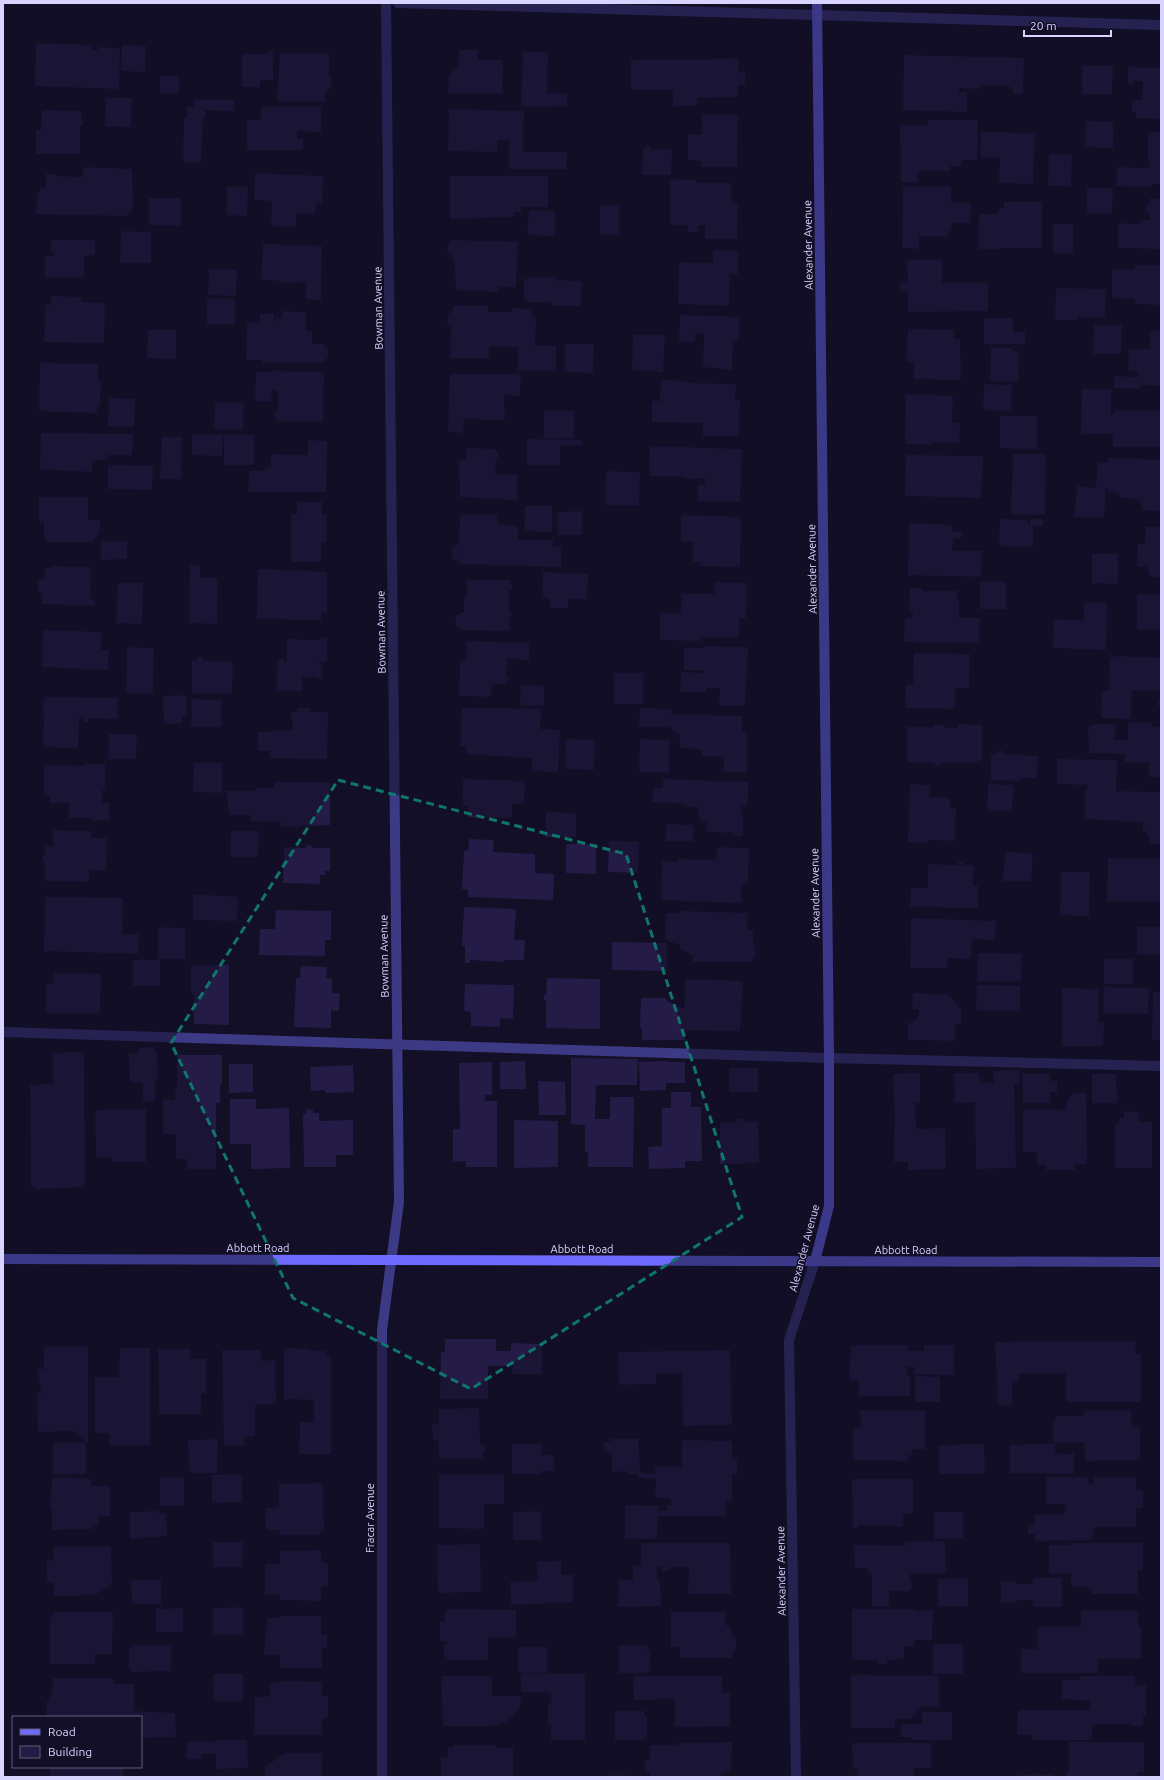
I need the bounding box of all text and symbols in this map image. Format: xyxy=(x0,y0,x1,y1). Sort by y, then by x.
scale bar xyxy=(1024,12,1111,38)
text: 20 m xyxy=(1030,19,1057,32)
street label: Alexander Avenue xyxy=(801,200,815,290)
street label: Bowman Avenue xyxy=(371,266,385,350)
street label: Alexander Avenue xyxy=(805,524,819,614)
street label: Bowman Avenue xyxy=(374,590,388,674)
street label: Alexander Avenue xyxy=(808,848,822,938)
street label: Bowman Avenue xyxy=(377,914,391,998)
street label: Alexander Avenue xyxy=(787,1203,821,1293)
street label: Abbott Road xyxy=(227,1242,289,1254)
street label: Abbott Road xyxy=(551,1243,613,1255)
street label: Abbott Road xyxy=(875,1244,937,1256)
street label: Fracar Avenue xyxy=(364,1483,376,1553)
street label: Alexander Avenue xyxy=(774,1526,788,1616)
legend xyxy=(12,1716,142,1768)
text: Road xyxy=(48,1725,76,1738)
text: Building xyxy=(48,1745,92,1758)

